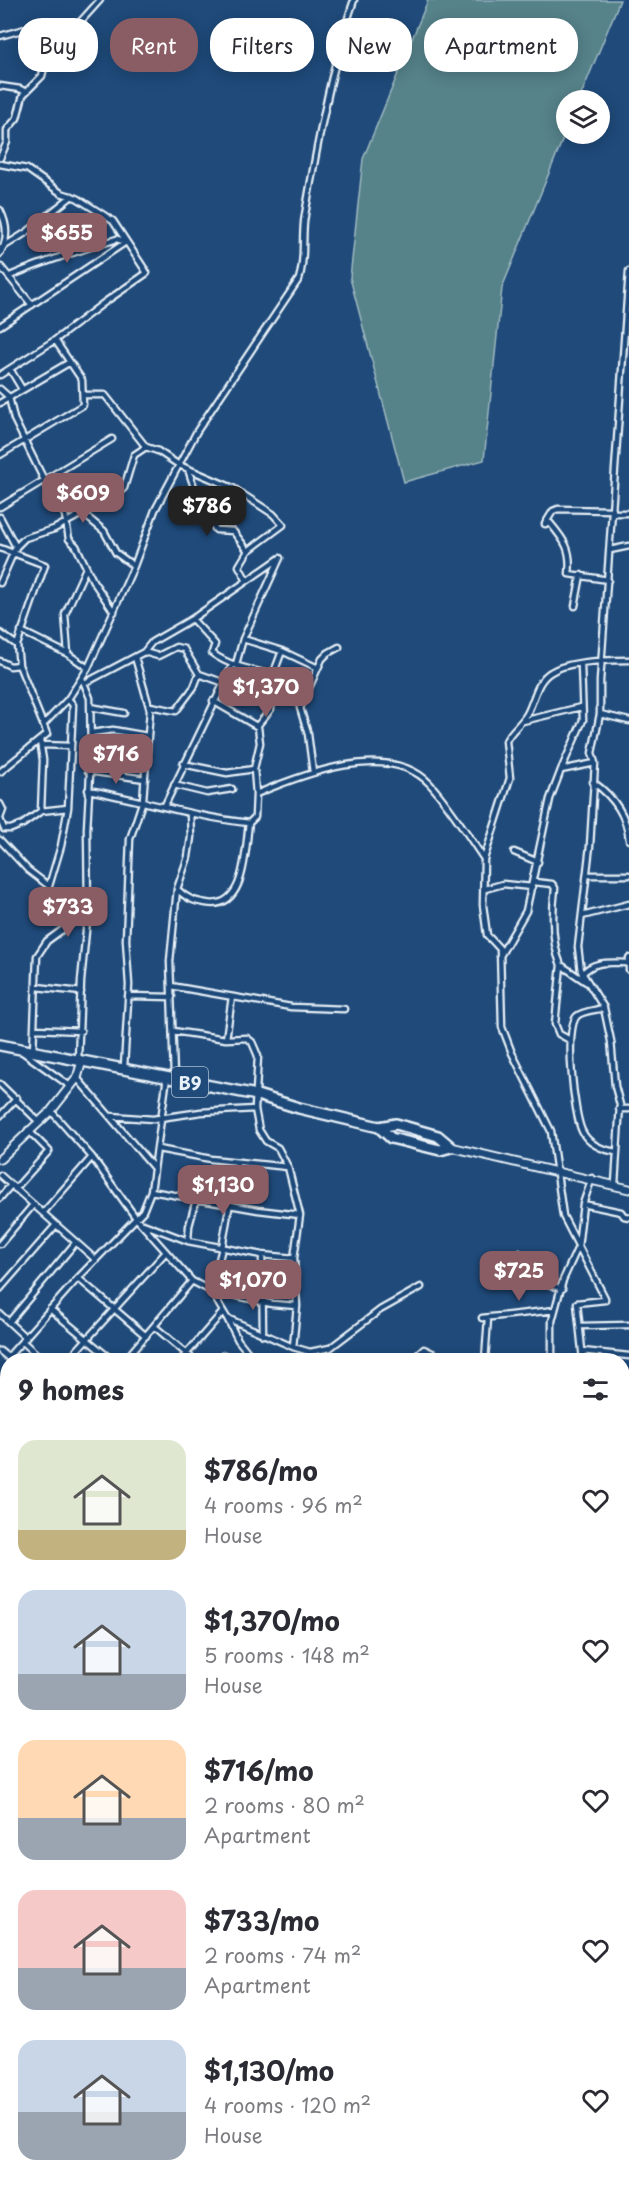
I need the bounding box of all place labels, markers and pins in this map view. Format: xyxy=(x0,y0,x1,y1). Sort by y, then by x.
pin: $655 xyxy=(31,213,103,264)
pin: $609 xyxy=(47,473,119,524)
pin: $786 xyxy=(171,486,243,537)
pin: $1,370 xyxy=(217,667,315,718)
pin: $716 xyxy=(80,734,152,785)
pin: $733 xyxy=(32,887,104,938)
pin: $1,130 xyxy=(174,1165,272,1216)
pin: $725 xyxy=(483,1251,555,1302)
pin: $1,070 xyxy=(204,1260,302,1311)

